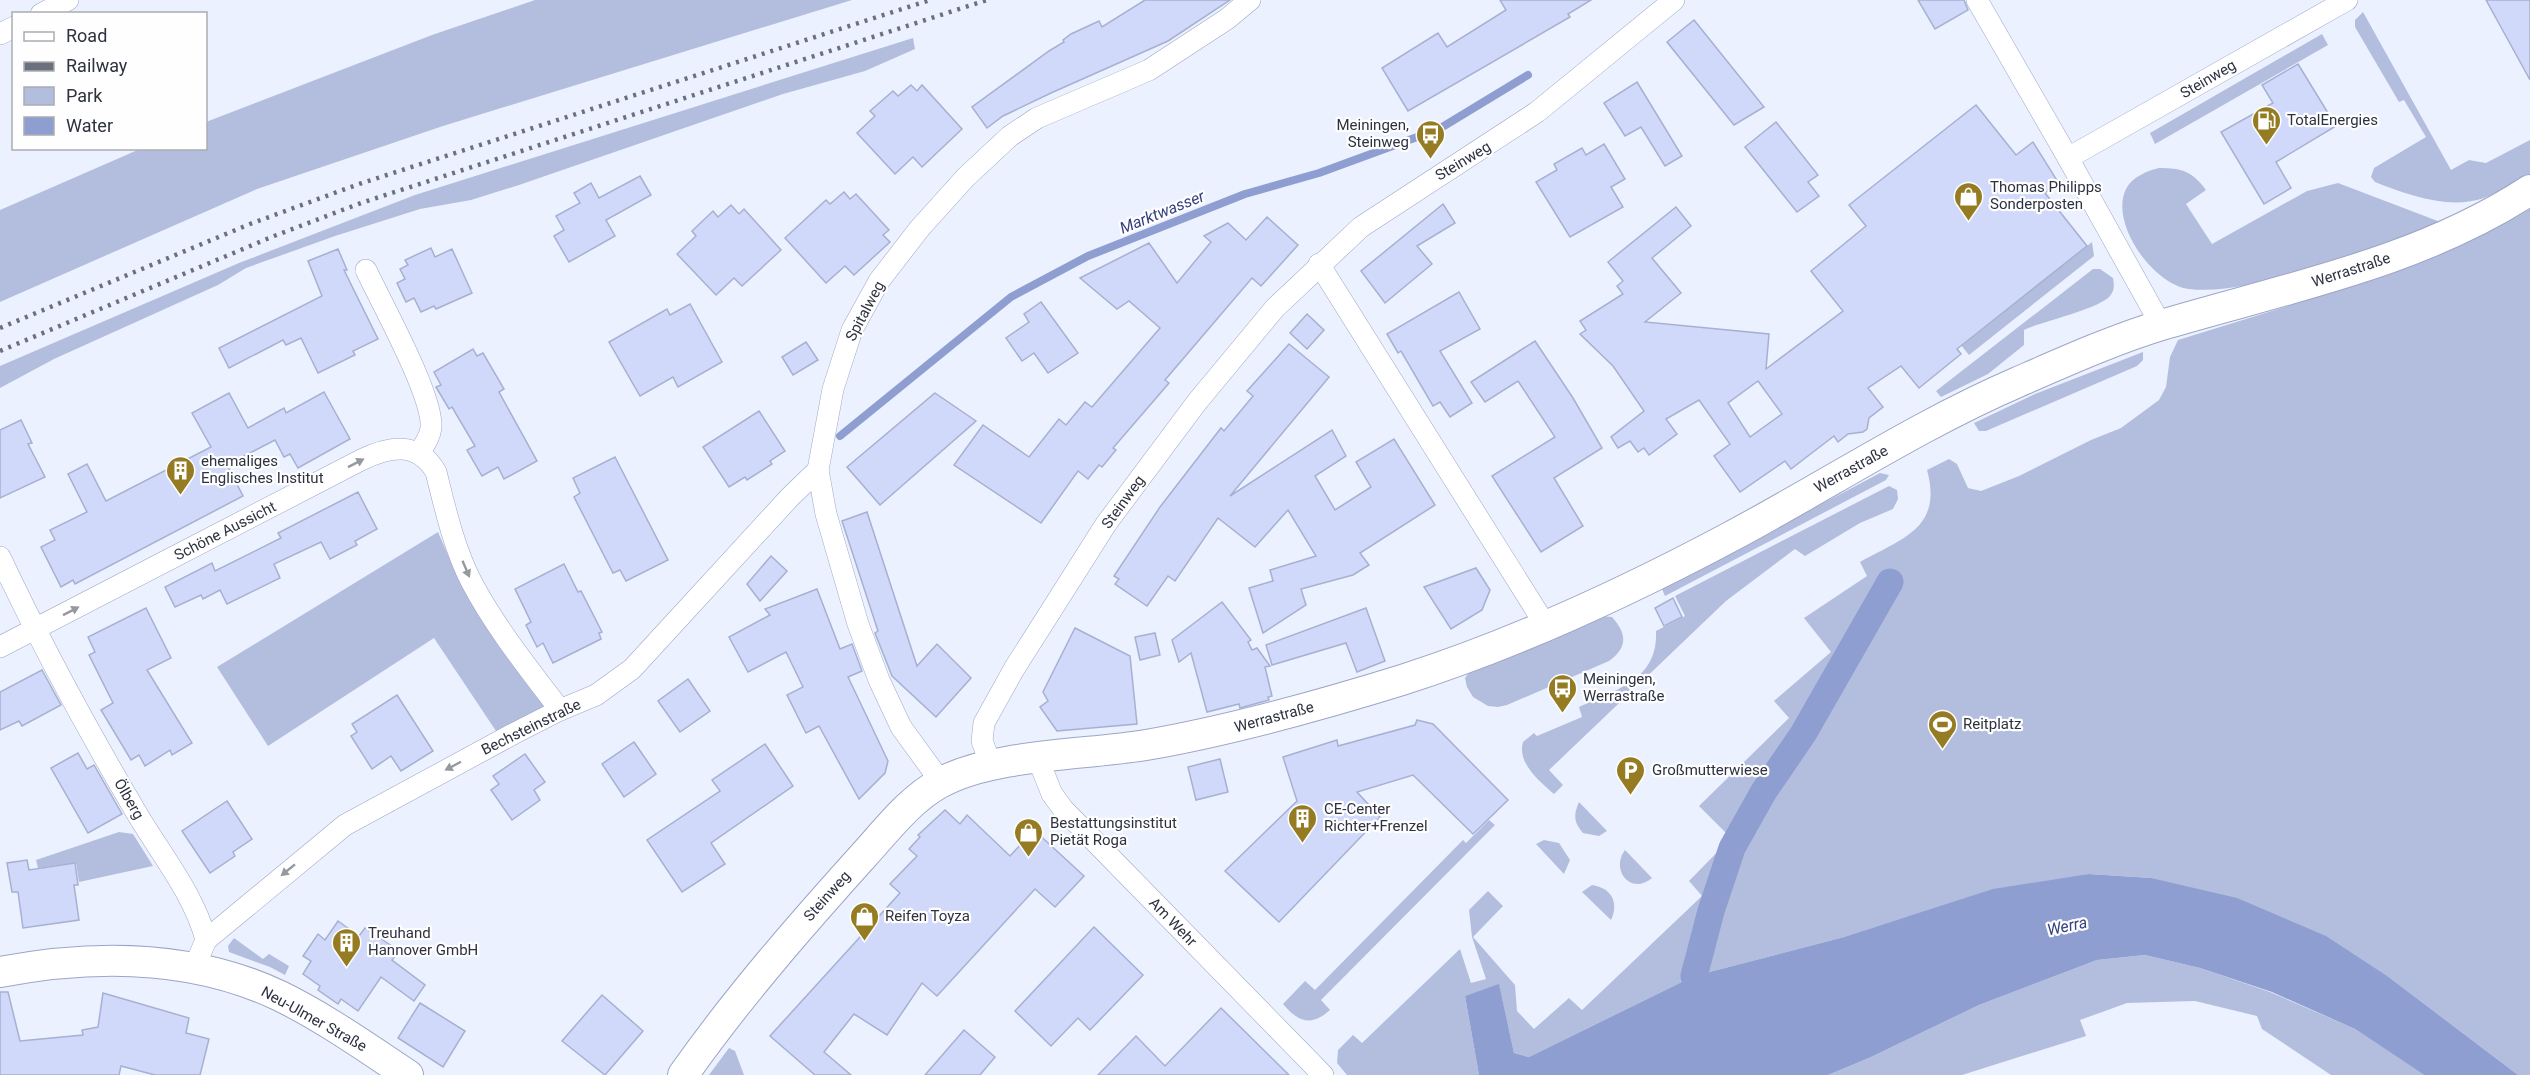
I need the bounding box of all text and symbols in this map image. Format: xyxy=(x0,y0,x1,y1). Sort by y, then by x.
legend xyxy=(12,12,207,150)
text: Road xyxy=(66,25,107,46)
text: Railway xyxy=(66,55,128,76)
street label: Steinweg xyxy=(2177,56,2239,102)
text: Park xyxy=(66,85,103,106)
fuel station icon: TotalEnergies xyxy=(2250,104,2282,146)
place label: TotalEnergies xyxy=(2287,111,2378,129)
text: Water xyxy=(66,115,113,136)
place label: Meiningen, Steinweg xyxy=(1336,116,1409,151)
bus stop icon: Meiningen, Steinweg xyxy=(1414,118,1446,160)
street label: Steinweg xyxy=(1432,137,1494,185)
place label: Thomas Philipps Sonderposten xyxy=(1990,178,2102,213)
shop icon: Thomas Philipps Sonderposten xyxy=(1953,180,1985,222)
water label: Marktwasser xyxy=(1117,186,1208,238)
street label: Werrastraße xyxy=(2309,249,2393,291)
street label: Spitalweg xyxy=(842,278,888,344)
street label: Werrastraße xyxy=(1811,441,1891,497)
place label: ehemaliges Englisches Institut xyxy=(201,452,324,487)
building icon: ehemaliges Englisches Institut xyxy=(164,454,196,496)
one-way arrow xyxy=(347,458,364,468)
street label: Steinweg xyxy=(1098,472,1148,532)
street label: Schöne Aussicht xyxy=(171,498,279,564)
one-way arrow xyxy=(461,561,471,579)
one-way arrow xyxy=(62,606,79,616)
place label: Meiningen, Werrastraße xyxy=(1583,670,1665,705)
bus stop icon: Meiningen, Werrastraße xyxy=(1546,672,1578,714)
street label: Bechsteinstraße xyxy=(478,695,584,759)
street label: Werrastraße xyxy=(1232,698,1316,736)
sports icon: Reitplatz xyxy=(1926,708,1958,750)
place label: Reitplatz xyxy=(1963,715,2021,733)
parking icon: Großmutterwiese xyxy=(1615,754,1647,796)
one-way arrow xyxy=(444,761,461,771)
place label: Großmutterwiese xyxy=(1652,761,1768,779)
street label: Ölberg xyxy=(110,776,148,822)
place label: CE-Center Richter+Frenzel xyxy=(1324,800,1428,835)
building icon: CE-Center Richter+Frenzel xyxy=(1287,802,1319,844)
place label: Bestattungsinstitut Pietät Roga xyxy=(1050,814,1177,849)
shop icon: Bestattungsinstitut Pietät Roga xyxy=(1013,816,1045,858)
one-way arrow xyxy=(281,863,296,876)
street label: Steinweg xyxy=(800,867,854,925)
street label: Am Wehr xyxy=(1145,894,1201,950)
shop icon: Reifen Toyza xyxy=(848,900,880,942)
place label: Reifen Toyza xyxy=(885,907,970,925)
water label: Werra xyxy=(2045,913,2089,939)
place label: Treuhand Hannover GmbH xyxy=(368,924,478,959)
building icon: Treuhand Hannover GmbH xyxy=(331,926,363,968)
street label: Neu-Ulmer Straße xyxy=(258,983,370,1055)

